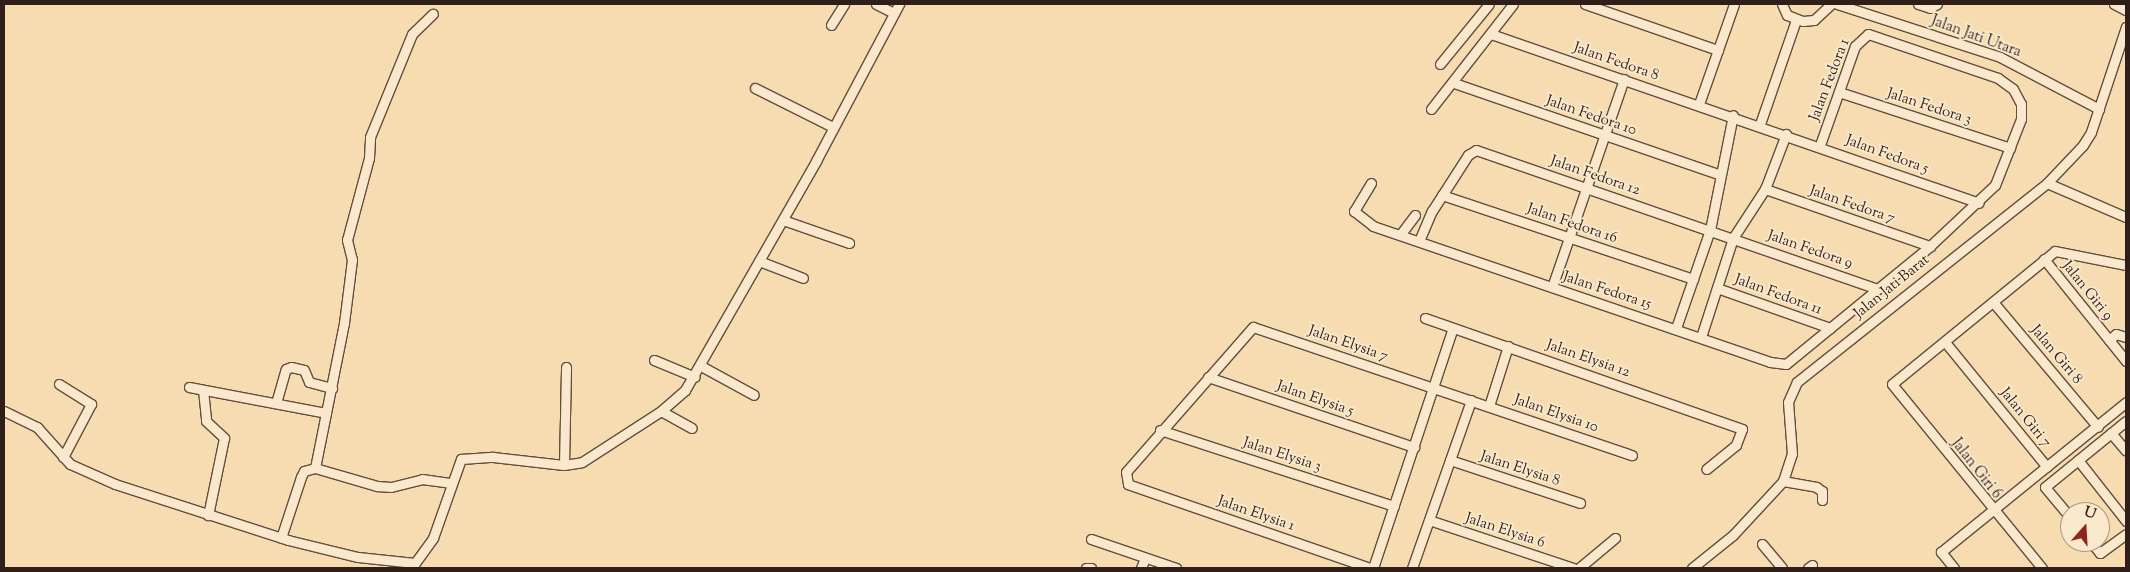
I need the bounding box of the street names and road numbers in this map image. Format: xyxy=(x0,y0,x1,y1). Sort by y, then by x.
street label: Jalan Jati Utara xyxy=(1928,12,2024,62)
street label: Jalan Fedora 1 xyxy=(1806,36,1854,124)
street label: Jalan Fedora 8 xyxy=(1571,39,1661,85)
street label: Jalan Fedora 3 xyxy=(1884,85,1974,129)
street label: Jalan Fedora 10 xyxy=(1543,92,1639,140)
street label: Jalan Fedora 5 xyxy=(1843,132,1931,178)
street label: Jalan Fedora 12 xyxy=(1548,152,1642,200)
street label: Jalan Fedora 7 xyxy=(1807,182,1897,228)
street label: Jalan Fedora 16 xyxy=(1524,200,1620,248)
street label: Jalan Fedora 9 xyxy=(1765,227,1855,273)
street label: Jalan Jati Barat xyxy=(1851,251,1933,323)
street label: Jalan Giri 9 xyxy=(2058,258,2116,324)
street label: Jalan Fedora 15 xyxy=(1560,268,1654,314)
street label: Jalan Fedora 11 xyxy=(1732,271,1824,319)
street label: Jalan Elysia 7 xyxy=(1306,322,1390,366)
street label: Jalan Giri 8 xyxy=(2026,322,2086,388)
street label: Jalan Elysia 12 xyxy=(1544,336,1632,382)
street label: Jalan Elysia 5 xyxy=(1274,377,1356,421)
street label: Jalan Giri 7 xyxy=(1996,385,2054,451)
street label: Jalan Elysia 10 xyxy=(1511,391,1601,437)
street label: Jalan Elysia 3 xyxy=(1241,434,1323,476)
street label: Jalan Giri 6 xyxy=(1947,435,2005,503)
street label: Jalan Elysia 8 xyxy=(1478,448,1562,490)
street label: Jalan Elysia 1 xyxy=(1215,492,1297,536)
street label: Jalan Elysia 6 xyxy=(1463,510,1547,552)

